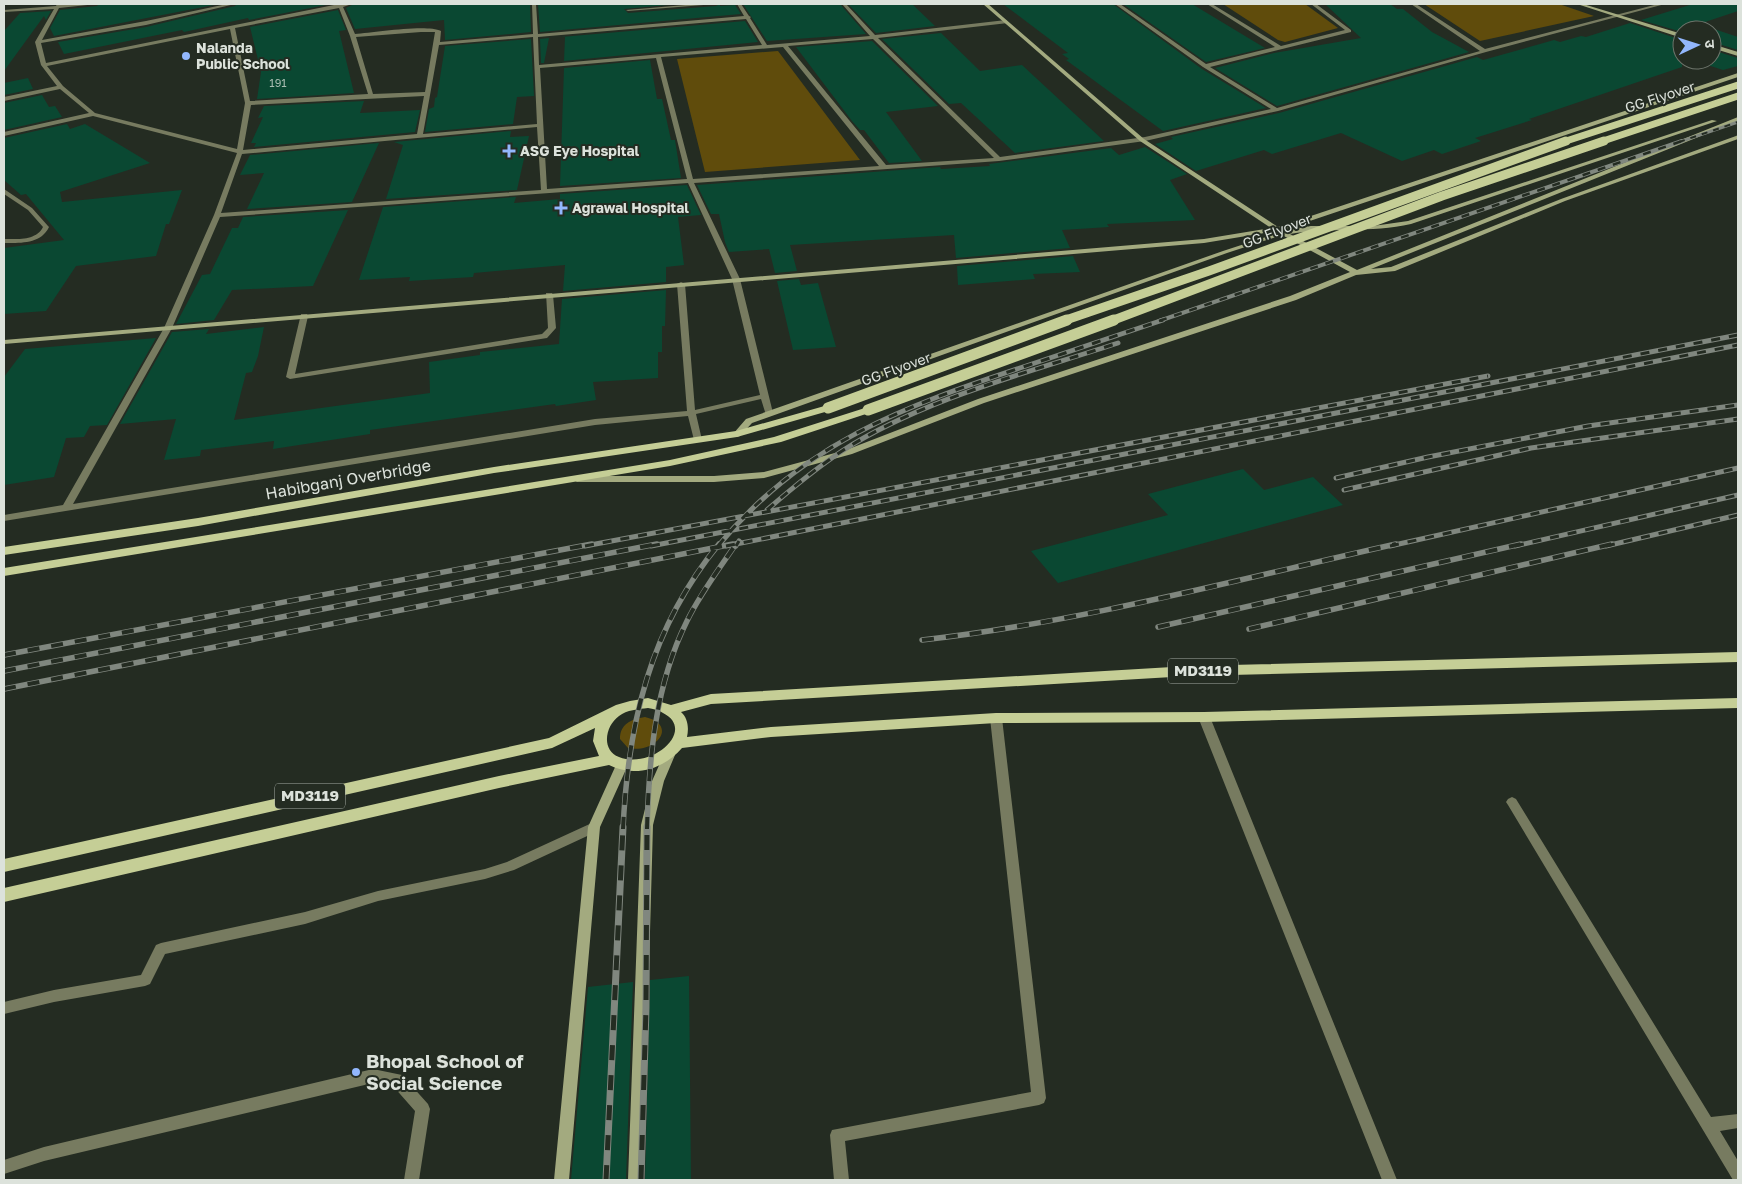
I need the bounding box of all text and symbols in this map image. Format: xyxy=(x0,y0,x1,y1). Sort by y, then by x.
north arrow xyxy=(1672,20,1722,70)
place label: Nalanda Public School xyxy=(196,39,290,72)
text: उ xyxy=(1702,39,1719,50)
marker: Nalanda Public School xyxy=(180,50,192,62)
house number: 191 xyxy=(269,76,287,89)
street label: GG Flyover xyxy=(1623,77,1698,116)
place label: ASG Eye Hospital xyxy=(520,142,639,159)
marker: ASG Eye Hospital xyxy=(502,144,516,158)
place label: Agrawal Hospital xyxy=(572,199,689,216)
marker: Agrawal Hospital xyxy=(554,201,568,215)
street label: GG Flyover xyxy=(1240,209,1314,251)
street label: GG Flyover xyxy=(859,348,933,389)
street label: Habibganj Overbridge xyxy=(264,455,432,503)
road number: MD3119 xyxy=(1168,658,1238,684)
road number: MD3119 xyxy=(275,784,345,808)
place label: Bhopal School of Social Science xyxy=(366,1049,523,1094)
marker: Bhopal School of Social Science xyxy=(350,1066,362,1078)

